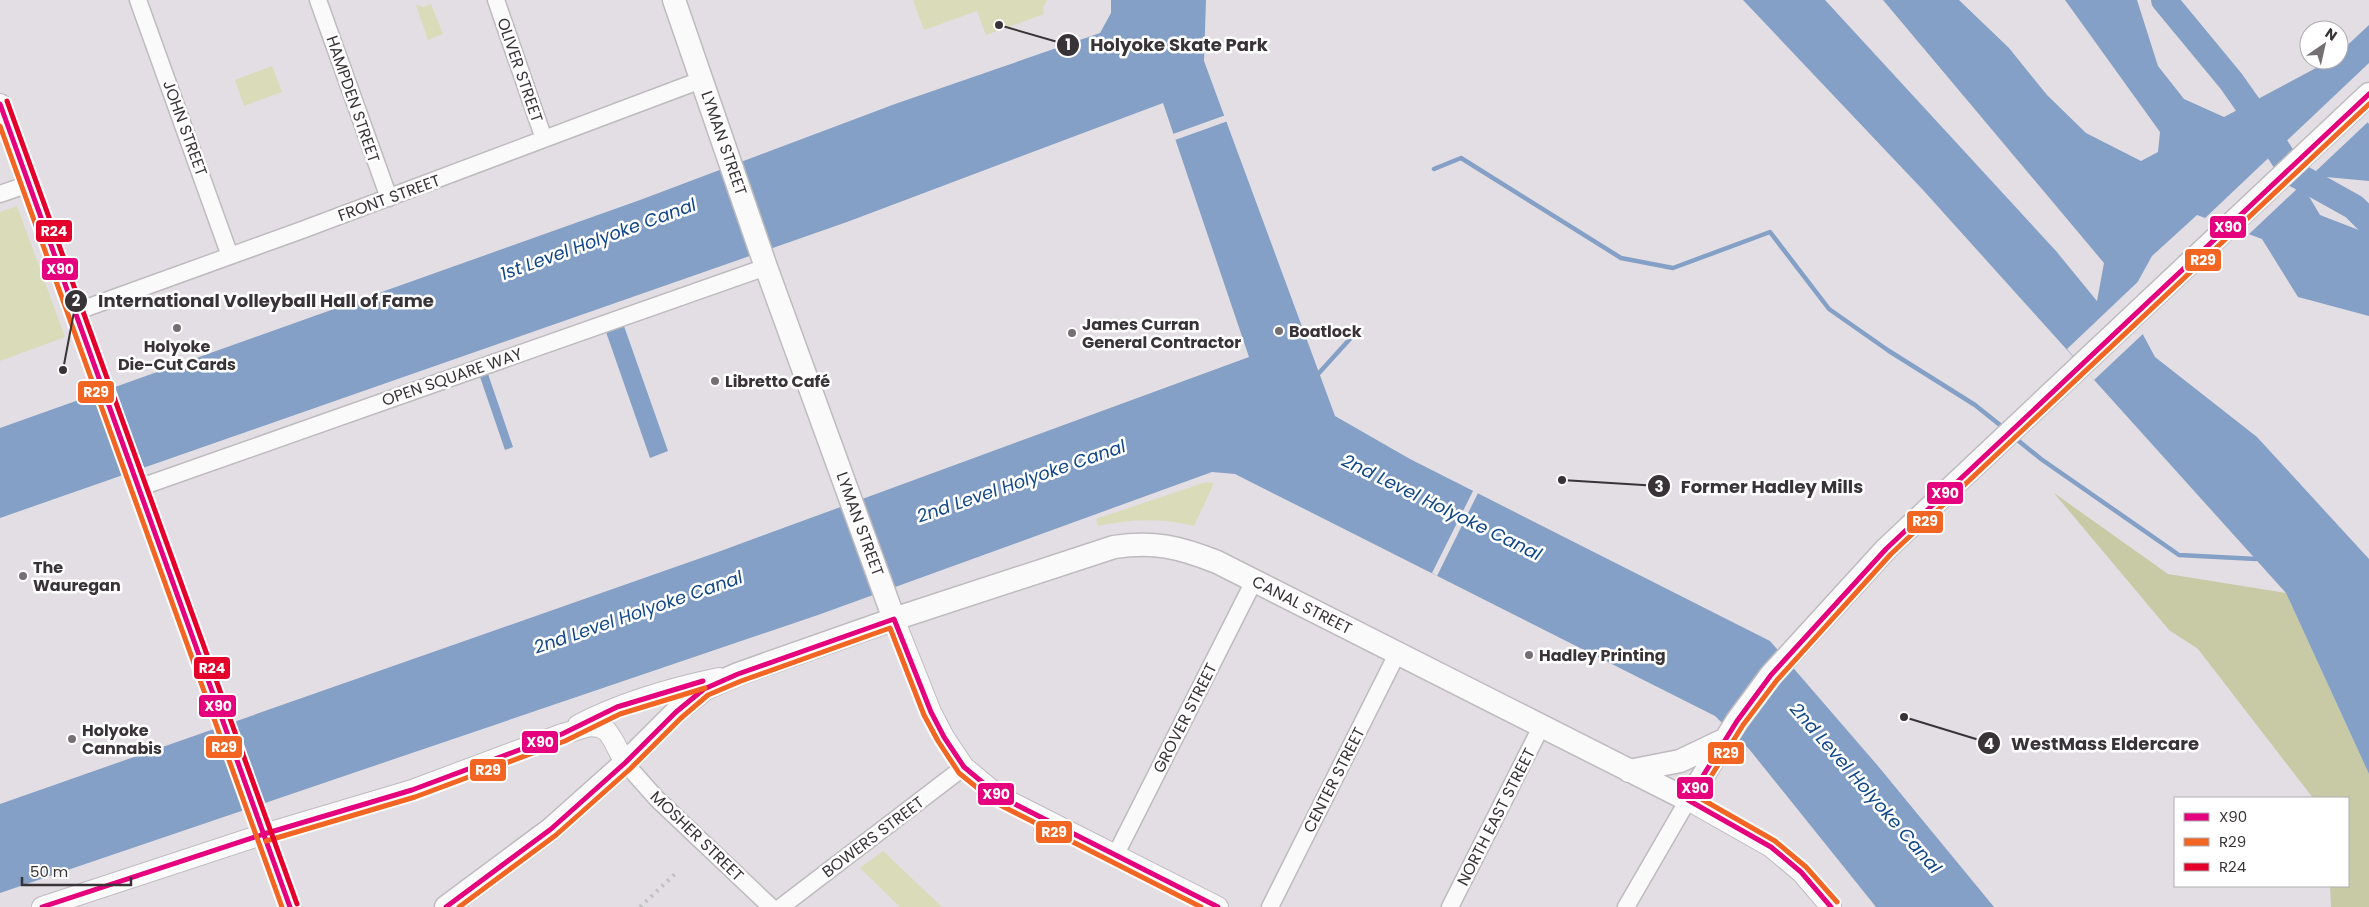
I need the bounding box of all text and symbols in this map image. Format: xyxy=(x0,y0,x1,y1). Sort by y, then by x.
street label: OLIVER STREET xyxy=(491,15,549,126)
north arrow xyxy=(2299,20,2349,70)
text: N xyxy=(2321,23,2341,45)
callout: Holyoke Skate Park xyxy=(1056,28,1278,61)
street label: HAMPDEN STREET xyxy=(321,32,386,166)
text: Holyoke Skate Park xyxy=(1090,32,1269,57)
text: 1 xyxy=(1065,34,1071,55)
street label: JOHN STREET xyxy=(157,77,213,179)
street label: LYMAN STREET xyxy=(695,88,753,199)
street label: FRONT STREET xyxy=(335,169,444,227)
water label: 1st Level Holyoke Canal xyxy=(496,192,700,286)
line badge: X90 xyxy=(2209,215,2247,239)
text: X90 xyxy=(2214,217,2242,237)
line badge: R24 xyxy=(35,219,73,243)
text: R24 xyxy=(41,221,67,241)
line badge: R29 xyxy=(2184,248,2222,272)
text: R29 xyxy=(2190,250,2216,270)
line badge: X90 xyxy=(41,257,79,281)
text: X90 xyxy=(46,259,74,279)
callout: International Volleyball Hall of Fame xyxy=(63,285,444,318)
text: International Volleyball Hall of Fame xyxy=(98,288,434,313)
text: 2 xyxy=(72,290,81,311)
place label: James Curran General Contractor xyxy=(1082,313,1241,354)
place label: Boatlock xyxy=(1289,320,1362,343)
marker: Holyoke Die-Cut Cards xyxy=(171,322,183,334)
marker: Boatlock xyxy=(1273,325,1285,337)
marker: James Curran General Contractor xyxy=(1066,327,1078,339)
place label: Holyoke Die-Cut Cards xyxy=(118,335,236,376)
street label: OPEN SQUARE WAY xyxy=(379,342,526,412)
place label: Libretto Café xyxy=(725,370,830,393)
marker: Libretto Café xyxy=(709,375,721,387)
line badge: R29 xyxy=(77,380,115,404)
text: R29 xyxy=(83,382,109,402)
water label: 2nd Level Holyoke Canal xyxy=(913,433,1129,529)
water label: 2nd Level Holyoke Canal xyxy=(1338,448,1547,567)
street label: LYMAN STREET xyxy=(831,469,890,580)
callout: Former Hadley Mills xyxy=(1646,470,1873,503)
text: Former Hadley Mills xyxy=(1681,474,1863,499)
text: 3 xyxy=(1654,476,1664,497)
line badge: X90 xyxy=(1926,481,1964,505)
text: X90 xyxy=(1931,483,1959,503)
line badge: R29 xyxy=(1906,510,1944,534)
text: R29 xyxy=(1912,511,1938,531)
place label: The Wauregan xyxy=(33,556,121,597)
water label: 2nd Level Holyoke Canal xyxy=(530,564,746,660)
marker: The Wauregan xyxy=(17,570,29,582)
street label: CANAL STREET xyxy=(1248,570,1356,640)
place label: Hadley Printing xyxy=(1539,644,1666,667)
marker: Hadley Printing xyxy=(1523,649,1535,661)
line badge: R24 xyxy=(193,656,231,680)
text: R24 xyxy=(199,658,225,678)
street label: GROVER STREET xyxy=(1147,659,1223,777)
line badge: X90 xyxy=(198,694,237,718)
text: X90 xyxy=(204,696,232,716)
water label: 2nd Level Holyoke Canal xyxy=(1785,697,1948,879)
place label: Holyoke Cannabis xyxy=(82,719,162,760)
street label: CENTER STREET xyxy=(1298,723,1371,837)
callout: WestMass Eldercare xyxy=(1976,727,2209,760)
line badge: X90 xyxy=(521,730,559,754)
text: WestMass Eldercare xyxy=(2011,731,2199,756)
text: X90 xyxy=(526,732,554,752)
marker: Holyoke Cannabis xyxy=(66,733,78,745)
text: 4 xyxy=(1984,733,1994,754)
line badge: R29 xyxy=(205,735,243,759)
text: R29 xyxy=(211,737,237,757)
line badge: R29 xyxy=(1707,741,1745,765)
text: R29 xyxy=(1713,743,1739,763)
street label: NORTH EAST STREET xyxy=(1451,744,1541,890)
line badge: R29 xyxy=(469,758,507,782)
text: R29 xyxy=(475,760,501,780)
line badge: X90 xyxy=(1676,776,1714,800)
text: X90 xyxy=(1681,778,1709,798)
line badge: X90 xyxy=(977,782,1015,806)
text: X90 xyxy=(982,784,1010,804)
street label: MOSHER STREET xyxy=(645,785,749,887)
street label: BOWERS STREET xyxy=(817,791,929,883)
legend xyxy=(2174,797,2349,887)
text: X90 xyxy=(2219,806,2247,827)
line badge: R29 xyxy=(1035,820,1073,844)
text: R29 xyxy=(1041,822,1067,842)
text: R29 xyxy=(2219,831,2246,852)
scale bar xyxy=(22,854,131,886)
text: R24 xyxy=(2219,856,2246,877)
text: 50 m xyxy=(30,861,68,882)

